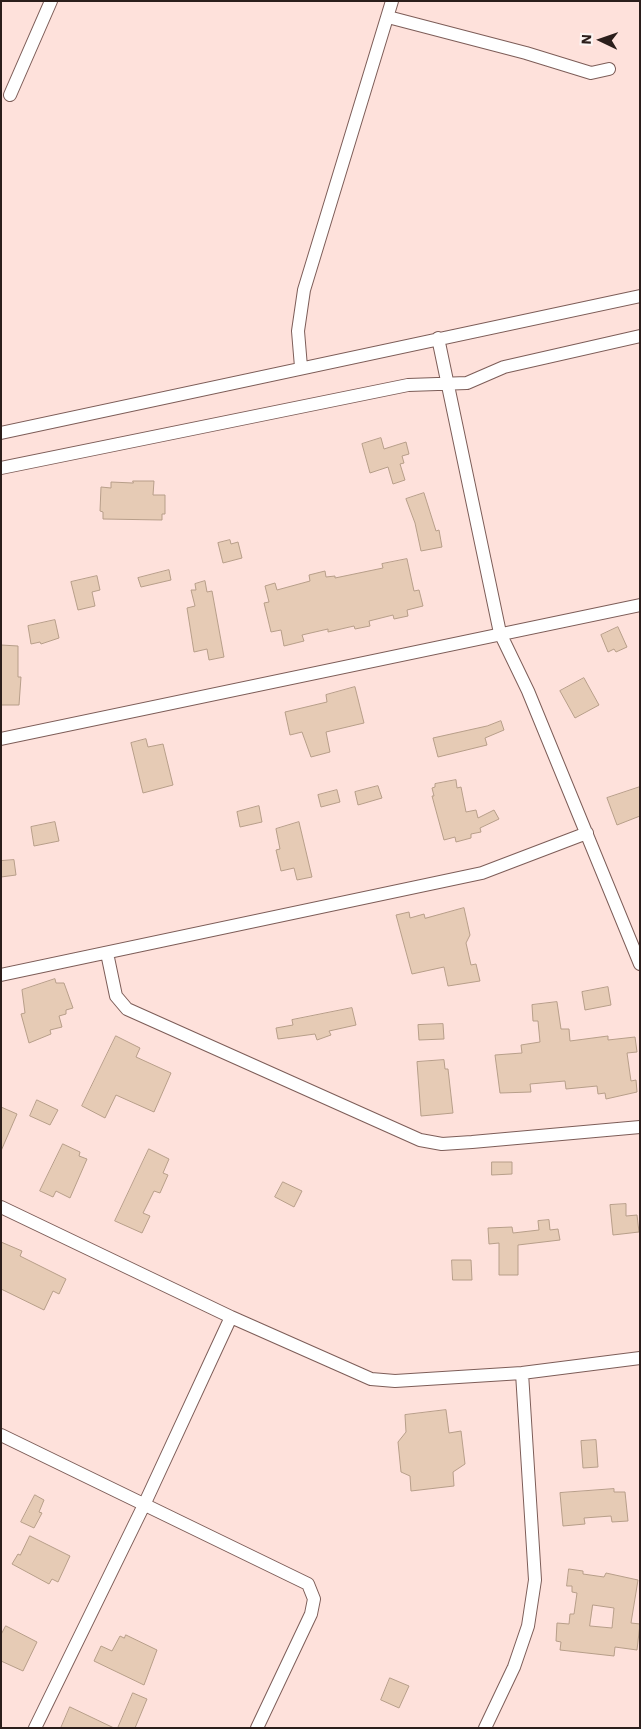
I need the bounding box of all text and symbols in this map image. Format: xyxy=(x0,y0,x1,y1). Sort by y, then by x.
north arrow xyxy=(576,15,626,65)
text: N xyxy=(578,34,594,45)

